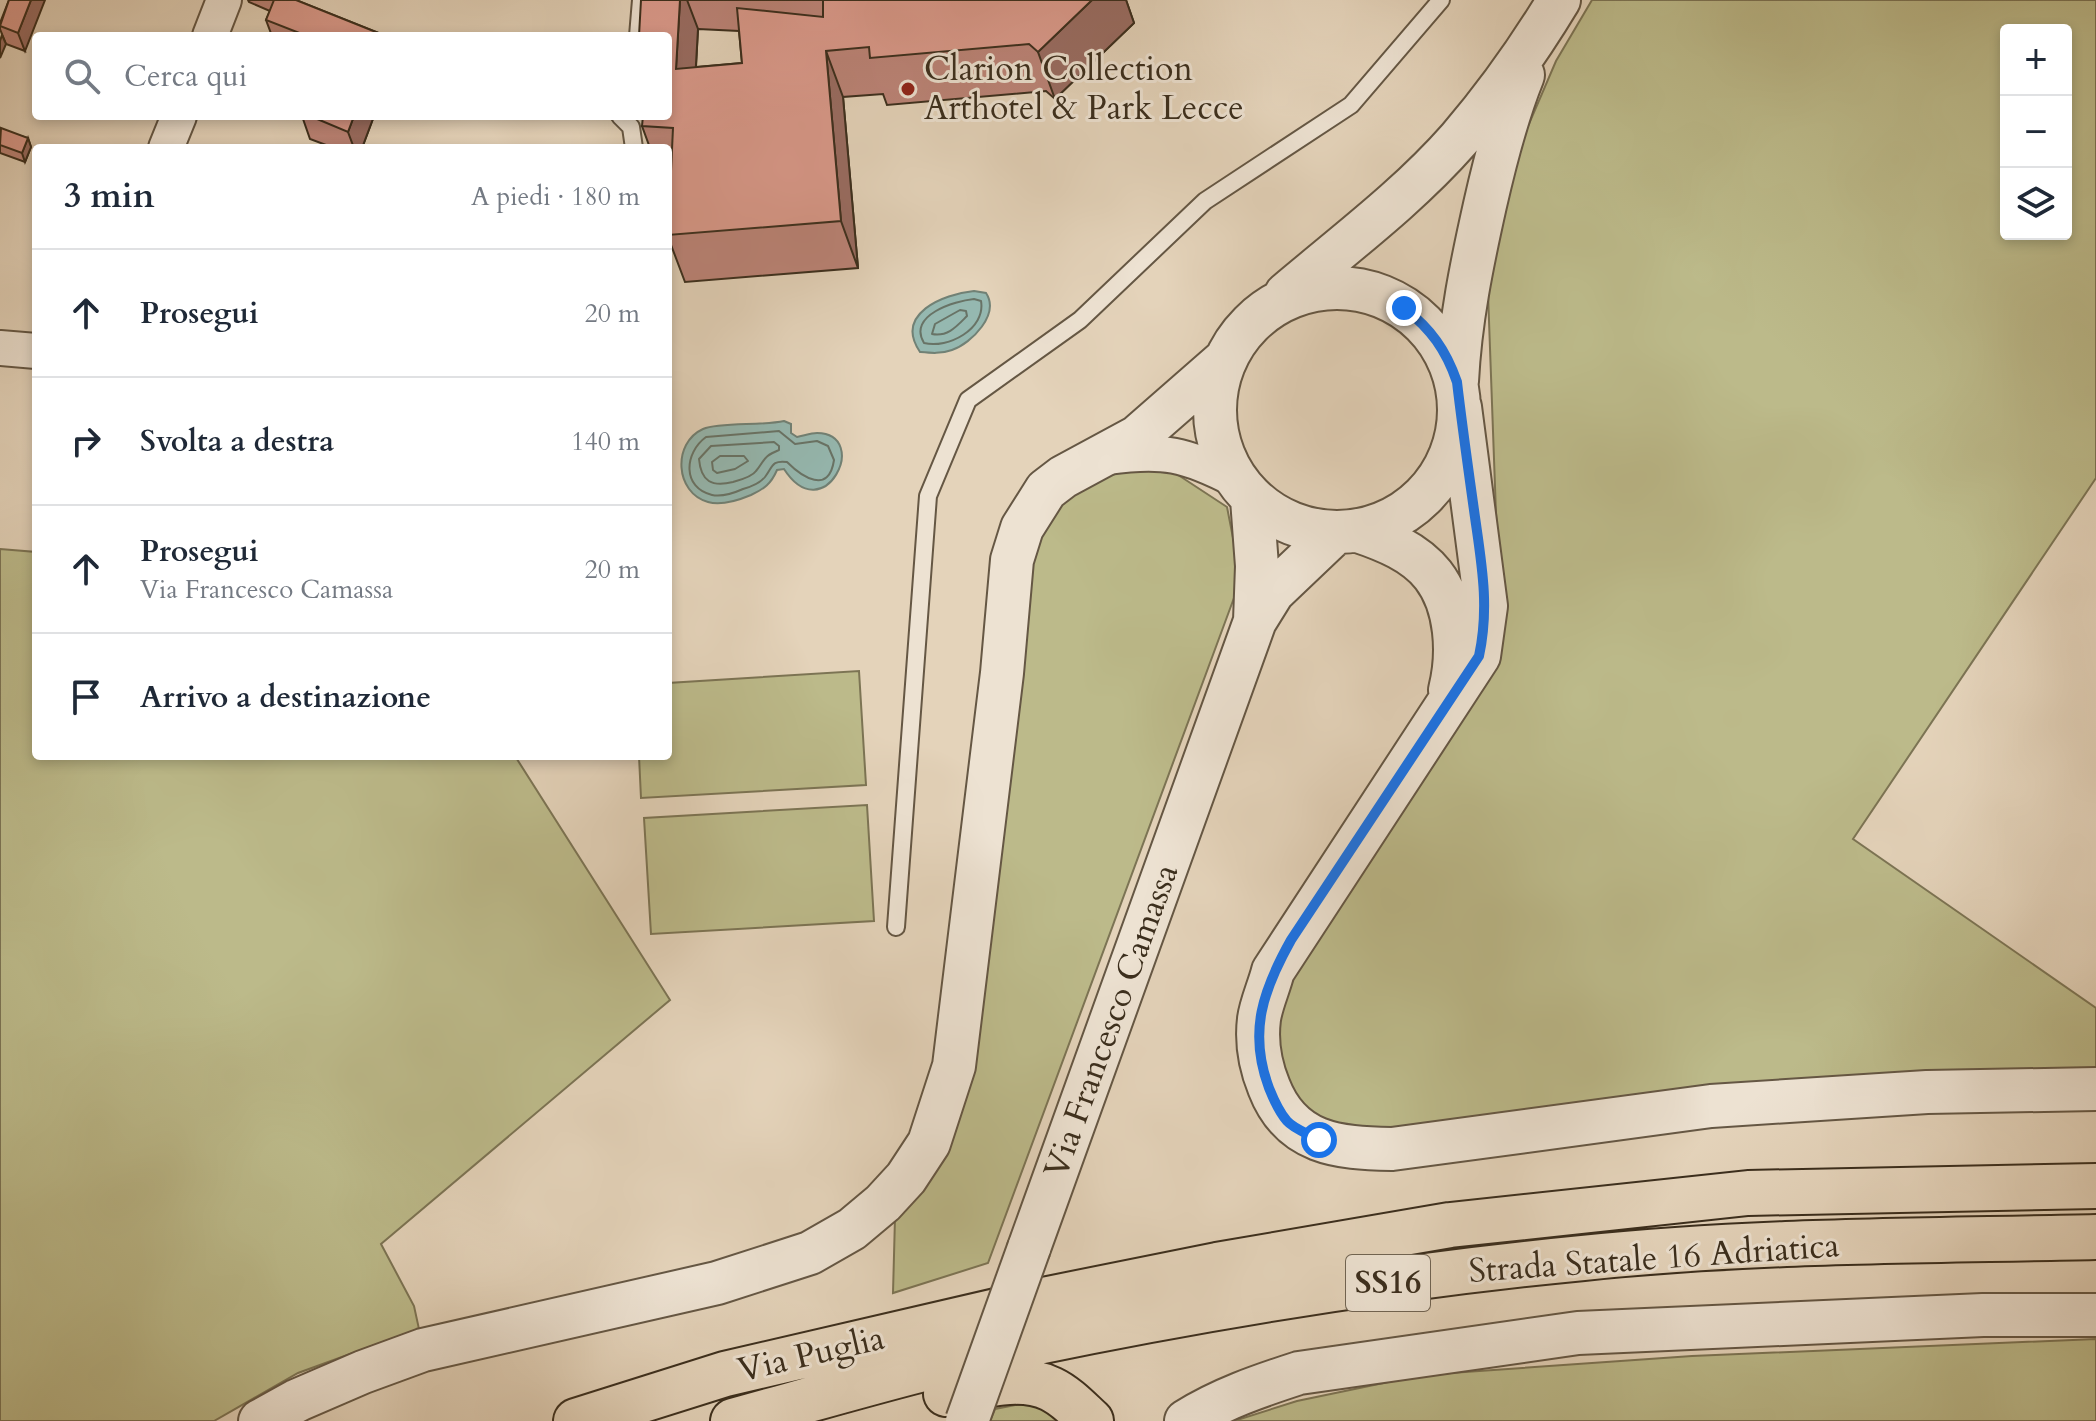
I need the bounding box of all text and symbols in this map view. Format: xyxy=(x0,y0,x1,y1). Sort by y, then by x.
map controls xyxy=(2000,24,2072,240)
button: + xyxy=(2000,24,2072,96)
search box xyxy=(32,32,672,120)
place label: Clarion Collection Arthotel & Park Lecce xyxy=(924,46,1244,131)
icon: search xyxy=(60,54,104,98)
text: Cerca qui xyxy=(124,56,247,97)
marker: Clarion Collection Arthotel & Park Lecce xyxy=(899,80,917,98)
button: − xyxy=(2000,96,2072,168)
button: layers xyxy=(2000,168,2072,240)
text: 3 min xyxy=(64,173,155,219)
text: A piedi · 180 m xyxy=(471,179,640,214)
route end xyxy=(1386,290,1422,326)
icon: ahead xyxy=(64,291,108,335)
text: Prosegui xyxy=(140,293,259,334)
text: 20 m xyxy=(584,296,640,331)
icon: right xyxy=(64,419,108,463)
text: Svolta a destra xyxy=(140,421,334,462)
text: 140 m xyxy=(571,424,640,459)
text: Prosegui xyxy=(140,531,259,572)
icon: ahead xyxy=(64,547,108,591)
text: 20 m xyxy=(584,552,640,587)
text: Via Francesco Camassa xyxy=(140,572,393,607)
icon: arrive xyxy=(64,675,108,719)
text: Arrivo a destinazione xyxy=(140,677,431,718)
street label: Via Francesco Camassa xyxy=(1033,857,1189,1184)
route start xyxy=(1301,1122,1337,1158)
street label: Strada Statale 16 Adriatica xyxy=(1467,1222,1841,1294)
road number: SS16 xyxy=(1346,1255,1430,1311)
street label: Via Puglia xyxy=(733,1315,889,1393)

